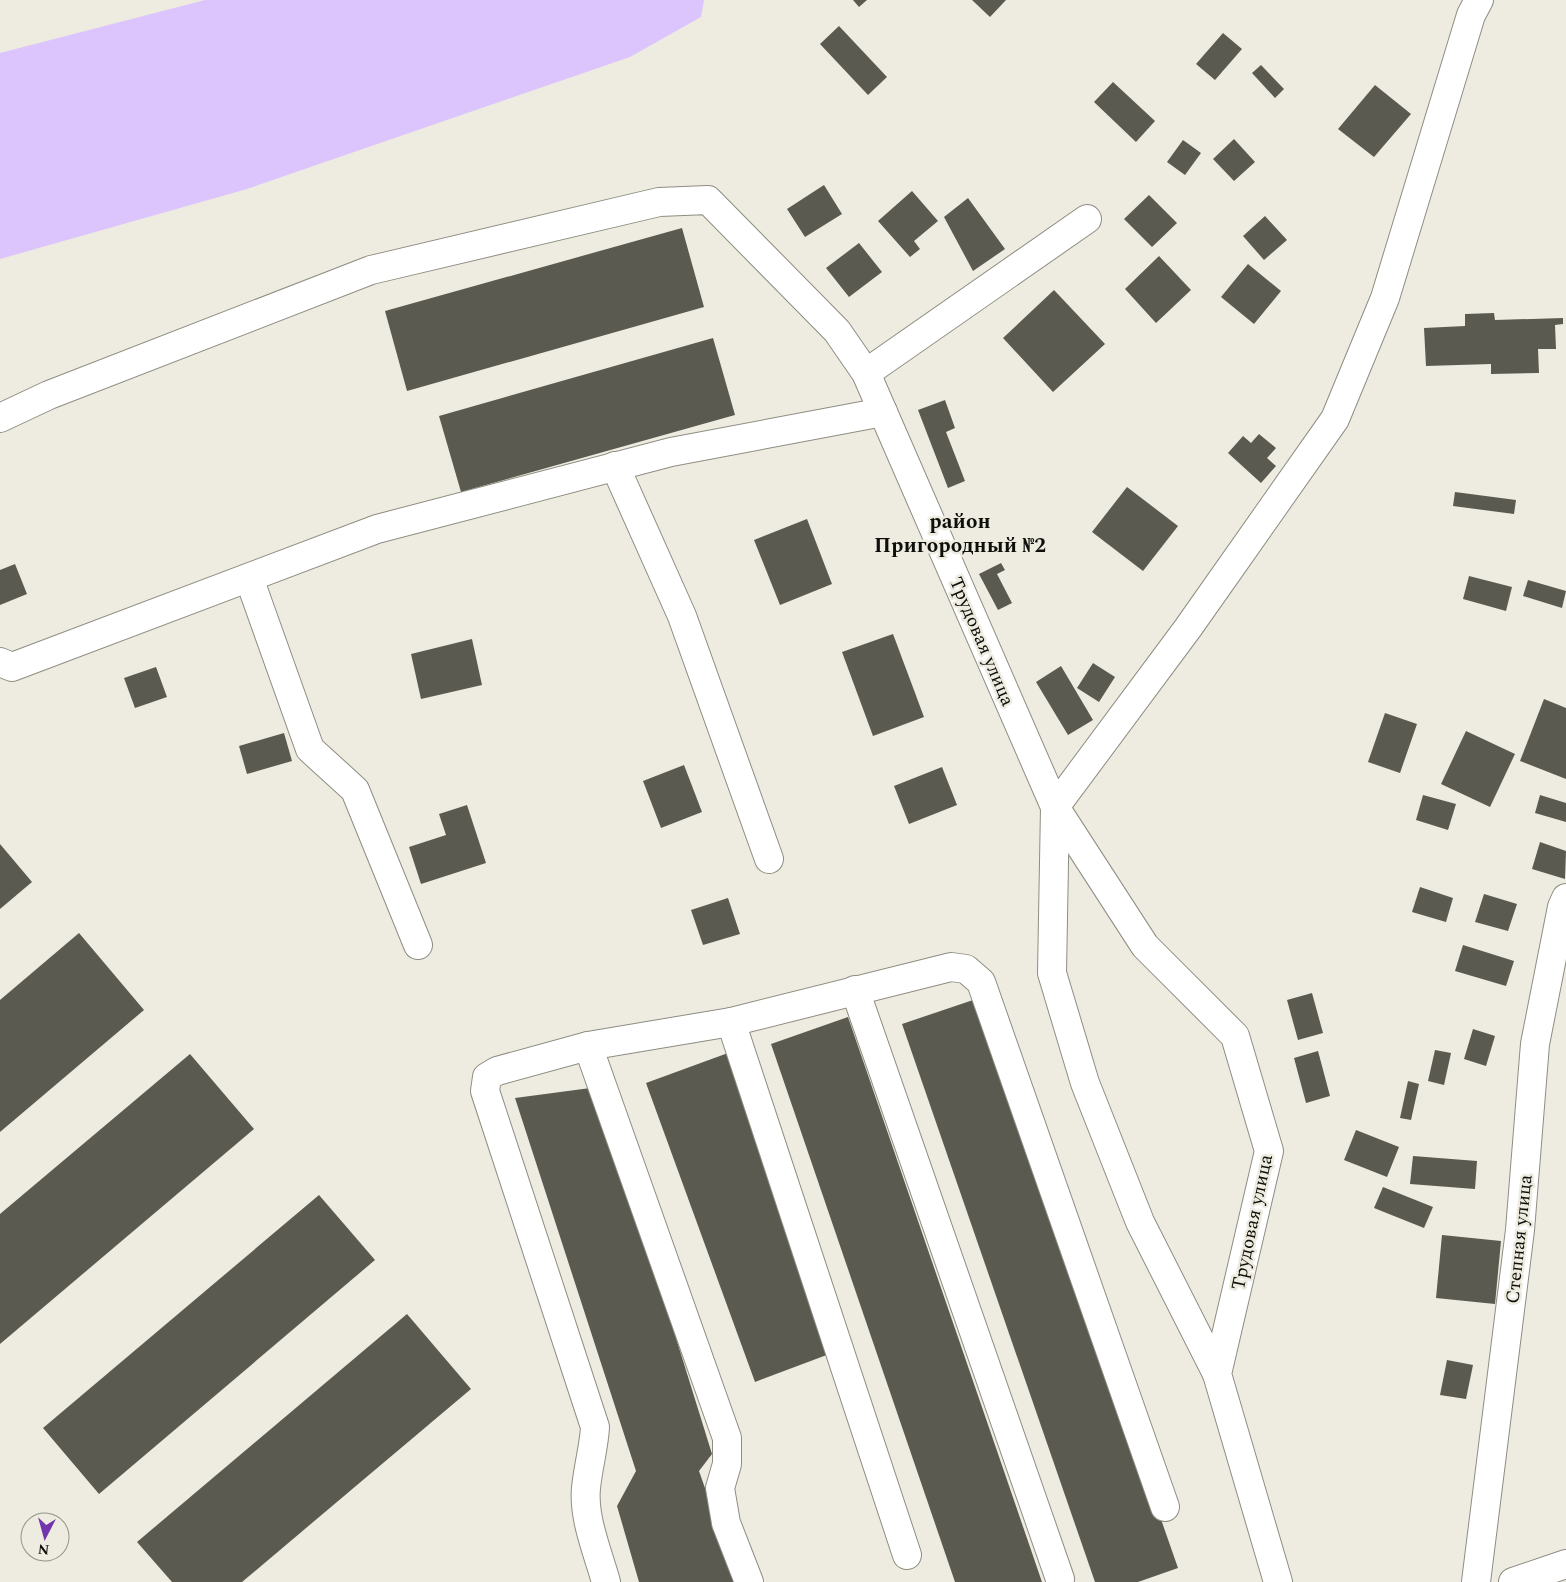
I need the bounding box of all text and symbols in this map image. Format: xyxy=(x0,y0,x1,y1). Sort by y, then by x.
district label: район Пригородный №2 xyxy=(874,506,1046,562)
street label: Трудовая улица xyxy=(941,572,1022,711)
street label: Трудовая улица xyxy=(1224,1151,1281,1293)
street label: Степная улица xyxy=(1498,1172,1541,1305)
north arrow xyxy=(20,1512,70,1562)
text: N xyxy=(37,1538,50,1560)

